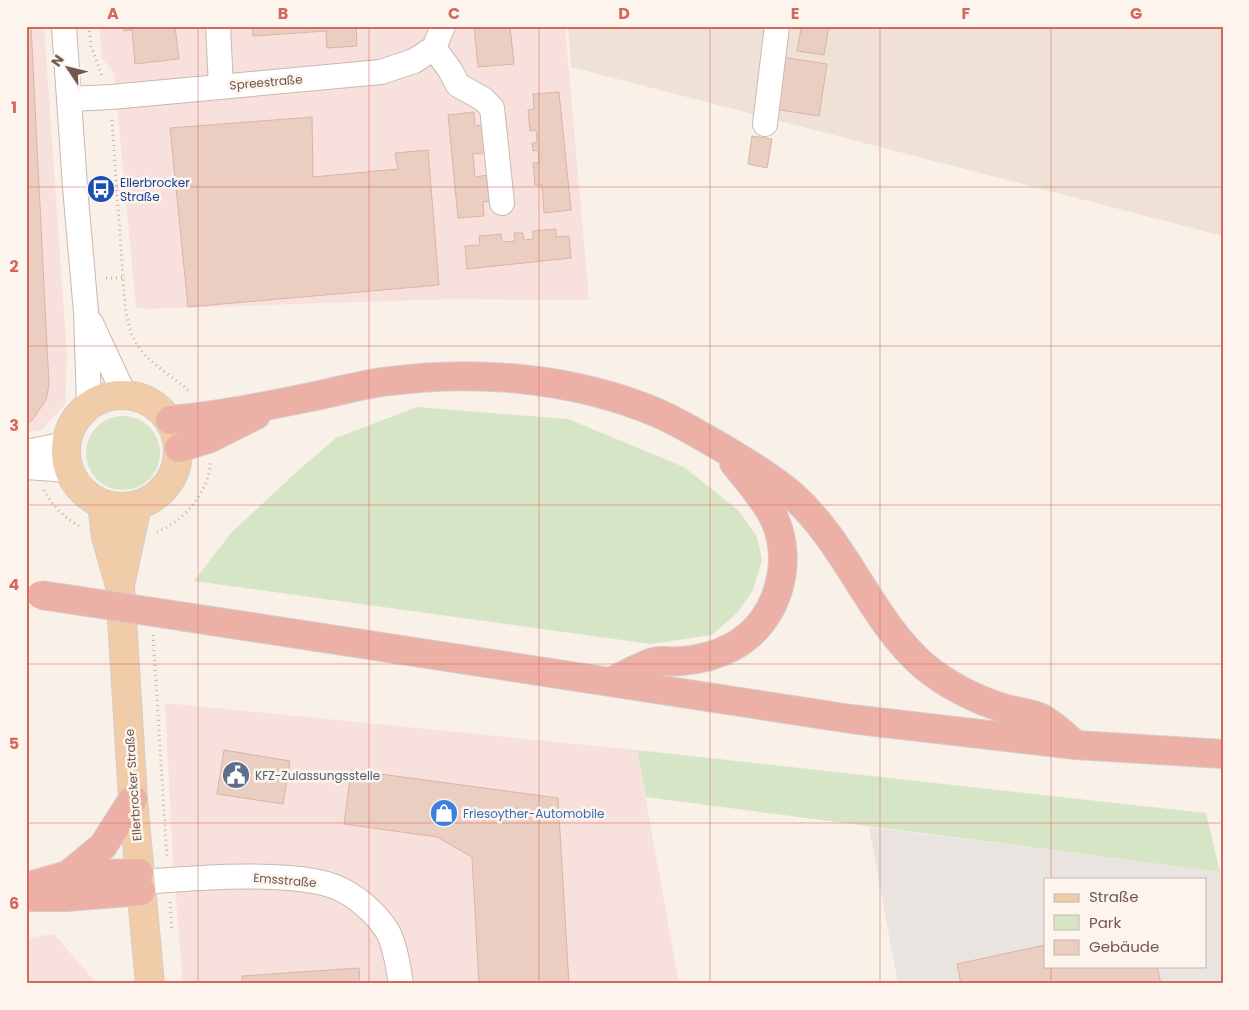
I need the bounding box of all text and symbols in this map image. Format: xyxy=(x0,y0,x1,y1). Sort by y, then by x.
text: A xyxy=(107,2,119,25)
text: B xyxy=(278,2,288,25)
text: C xyxy=(448,2,460,25)
text: D xyxy=(618,2,630,25)
text: E xyxy=(791,2,799,25)
text: F xyxy=(962,2,971,25)
text: G xyxy=(1130,2,1142,25)
north arrow xyxy=(42,42,92,92)
text: N xyxy=(46,50,69,71)
street label: Spreestraße xyxy=(229,70,303,94)
text: 1 xyxy=(11,96,17,119)
bus stop icon: Ellerbrocker Straße xyxy=(86,174,116,204)
place label: Ellerbrocker Straße xyxy=(120,174,190,205)
text: 2 xyxy=(9,255,19,278)
text: 3 xyxy=(9,414,19,437)
text: 4 xyxy=(9,573,20,596)
street label: Ellerbrocker Straße xyxy=(121,728,145,842)
text: 5 xyxy=(9,732,19,755)
public building icon: KFZ-Zulassungsstelle xyxy=(221,760,251,790)
place label: KFZ-Zulassungsstelle xyxy=(255,767,380,784)
shop icon: Friesoyther-Automobile xyxy=(429,798,459,828)
place label: Friesoyther-Automobile xyxy=(463,805,605,822)
street label: Emsstraße xyxy=(253,869,317,891)
legend xyxy=(1044,878,1206,968)
text: Straße xyxy=(1089,886,1139,907)
text: 6 xyxy=(9,892,19,915)
text: Park xyxy=(1089,912,1121,933)
text: Gebäude xyxy=(1089,936,1159,957)

